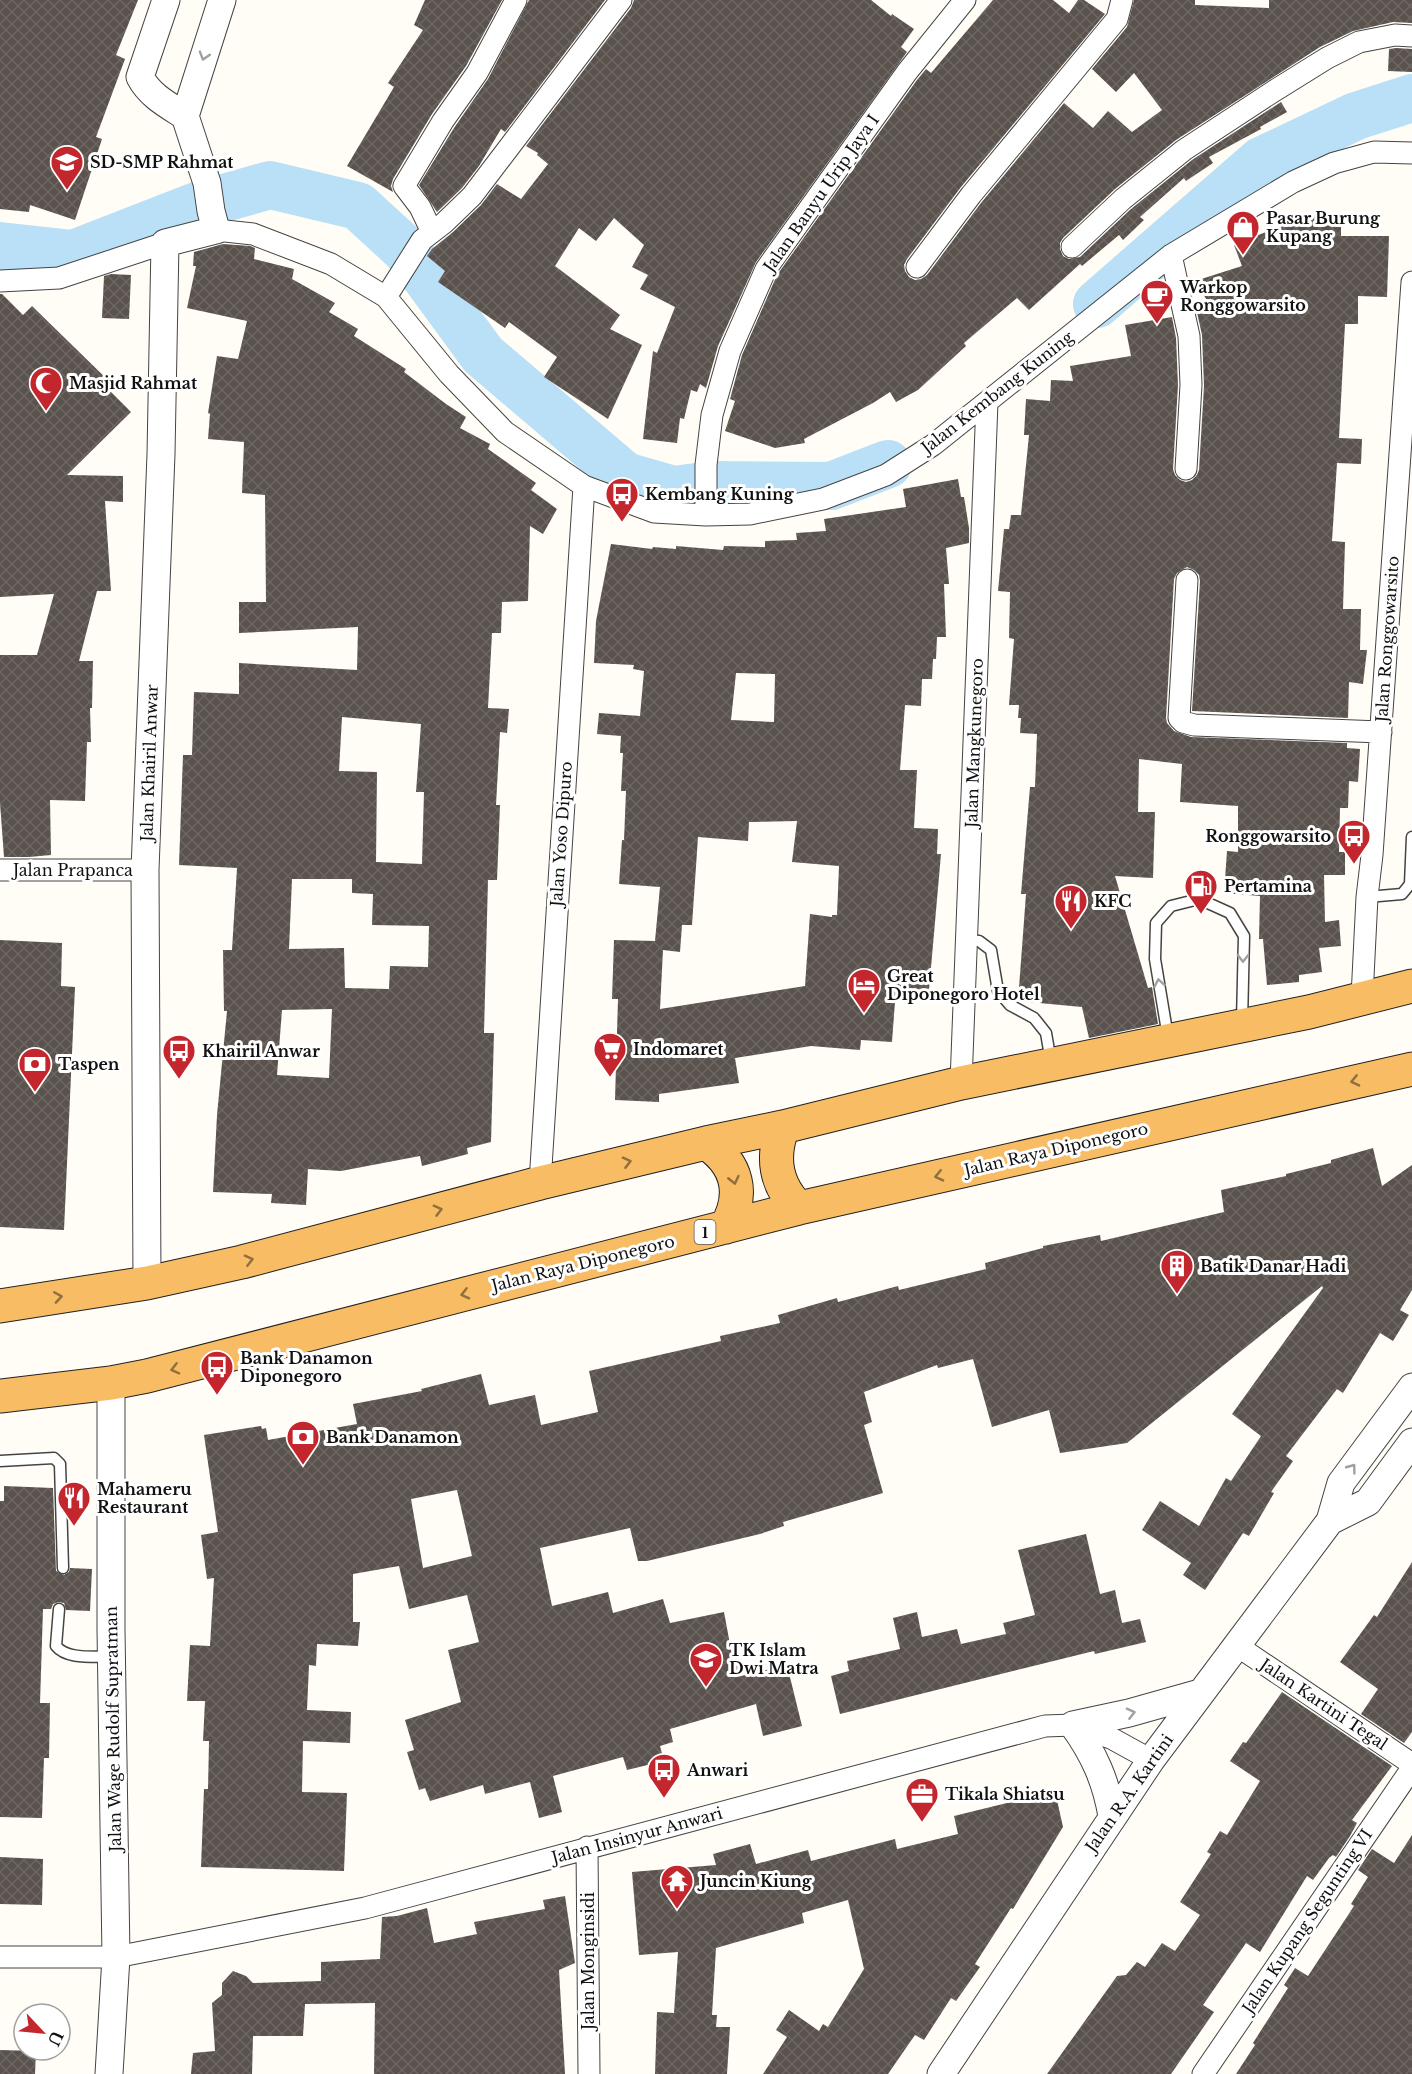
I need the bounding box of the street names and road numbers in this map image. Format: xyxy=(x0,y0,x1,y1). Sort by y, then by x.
street label: Jalan Banyu Urip Jaya I xyxy=(758,110,883,277)
street label: Jalan Kembang Kuning xyxy=(916,326,1077,459)
street label: Jalan Ronggowarsito xyxy=(1371,555,1403,725)
street label: Jalan Mangkunegoro xyxy=(961,658,987,830)
street label: Jalan Khairil Anwar xyxy=(136,684,162,844)
street label: Jalan Yoso Dipuro xyxy=(546,761,576,909)
street label: Jalan Prapanca xyxy=(11,860,133,880)
street label: Jalan Raya Diponegoro xyxy=(960,1118,1150,1180)
road number: 1 xyxy=(694,1220,716,1244)
street label: Jalan Raya Diponegoro xyxy=(488,1231,677,1296)
street label: Jalan Wage Rudolf Supratman xyxy=(101,1606,125,1854)
street label: Jalan Kartini Tegal xyxy=(1255,1653,1391,1754)
street label: Jalan R.A. Kartini xyxy=(1080,1730,1177,1857)
street label: Jalan Insinyur Anwari xyxy=(547,1802,725,1868)
street label: Jalan Kupang Segunting VI xyxy=(1237,1825,1376,2019)
street label: Jalan Monginsidi xyxy=(578,1892,598,2032)

